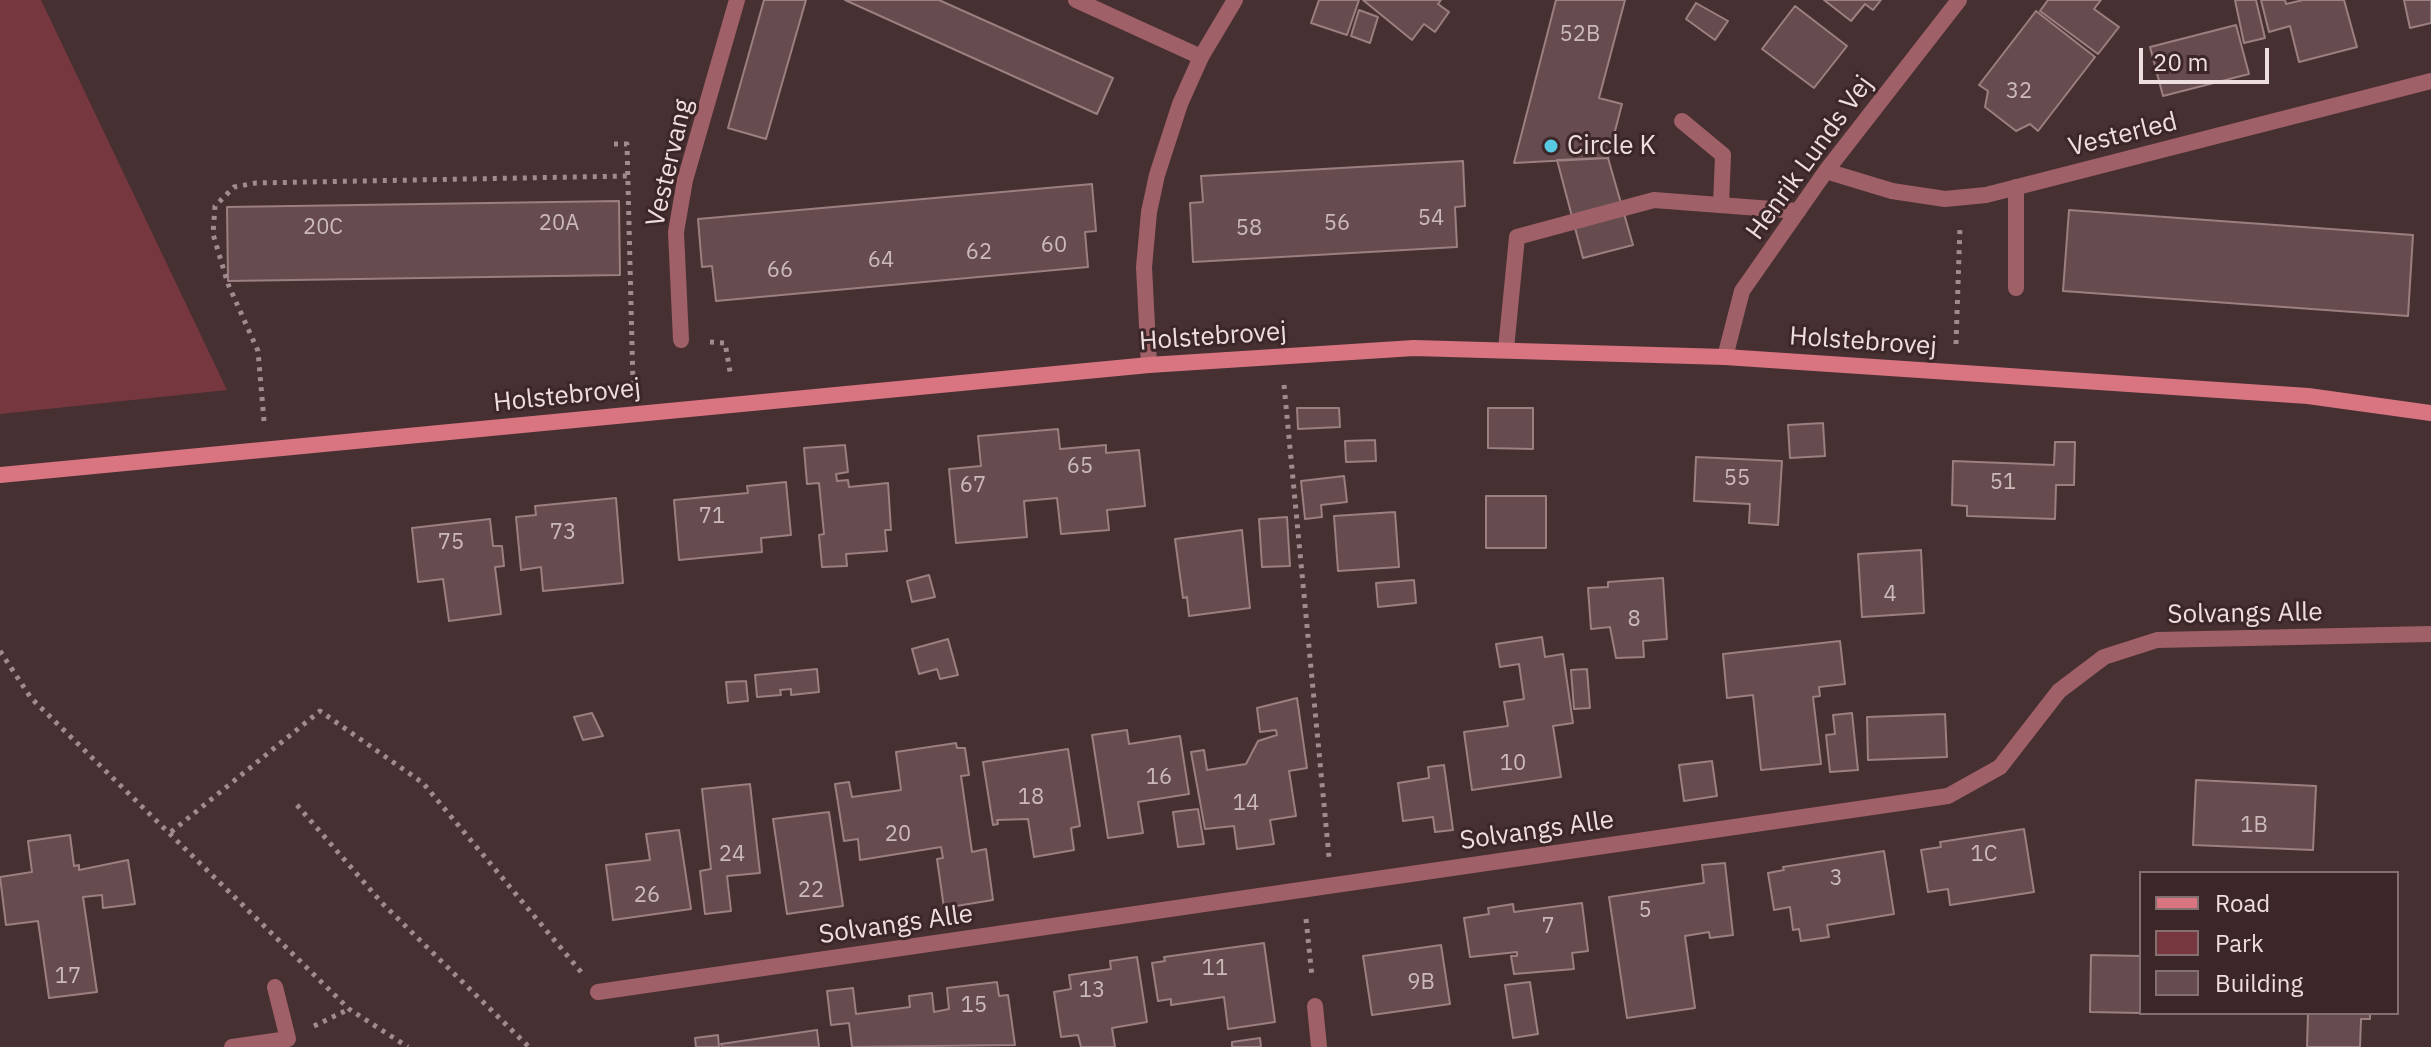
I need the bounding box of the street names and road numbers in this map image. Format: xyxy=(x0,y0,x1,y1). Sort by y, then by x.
street label: Henrik Lunds Vej xyxy=(1740,70,1880,246)
street label: Vestervang xyxy=(640,96,700,230)
street label: Vesterled xyxy=(2065,106,2181,164)
street label: Holstebrovej xyxy=(1138,316,1288,358)
street label: Holstebrovej xyxy=(1788,321,1938,363)
street label: Holstebrovej xyxy=(492,373,642,419)
street label: Solvangs Alle xyxy=(2167,597,2323,631)
street label: Solvangs Alle xyxy=(1458,805,1616,857)
street label: Solvangs Alle xyxy=(817,899,975,951)

